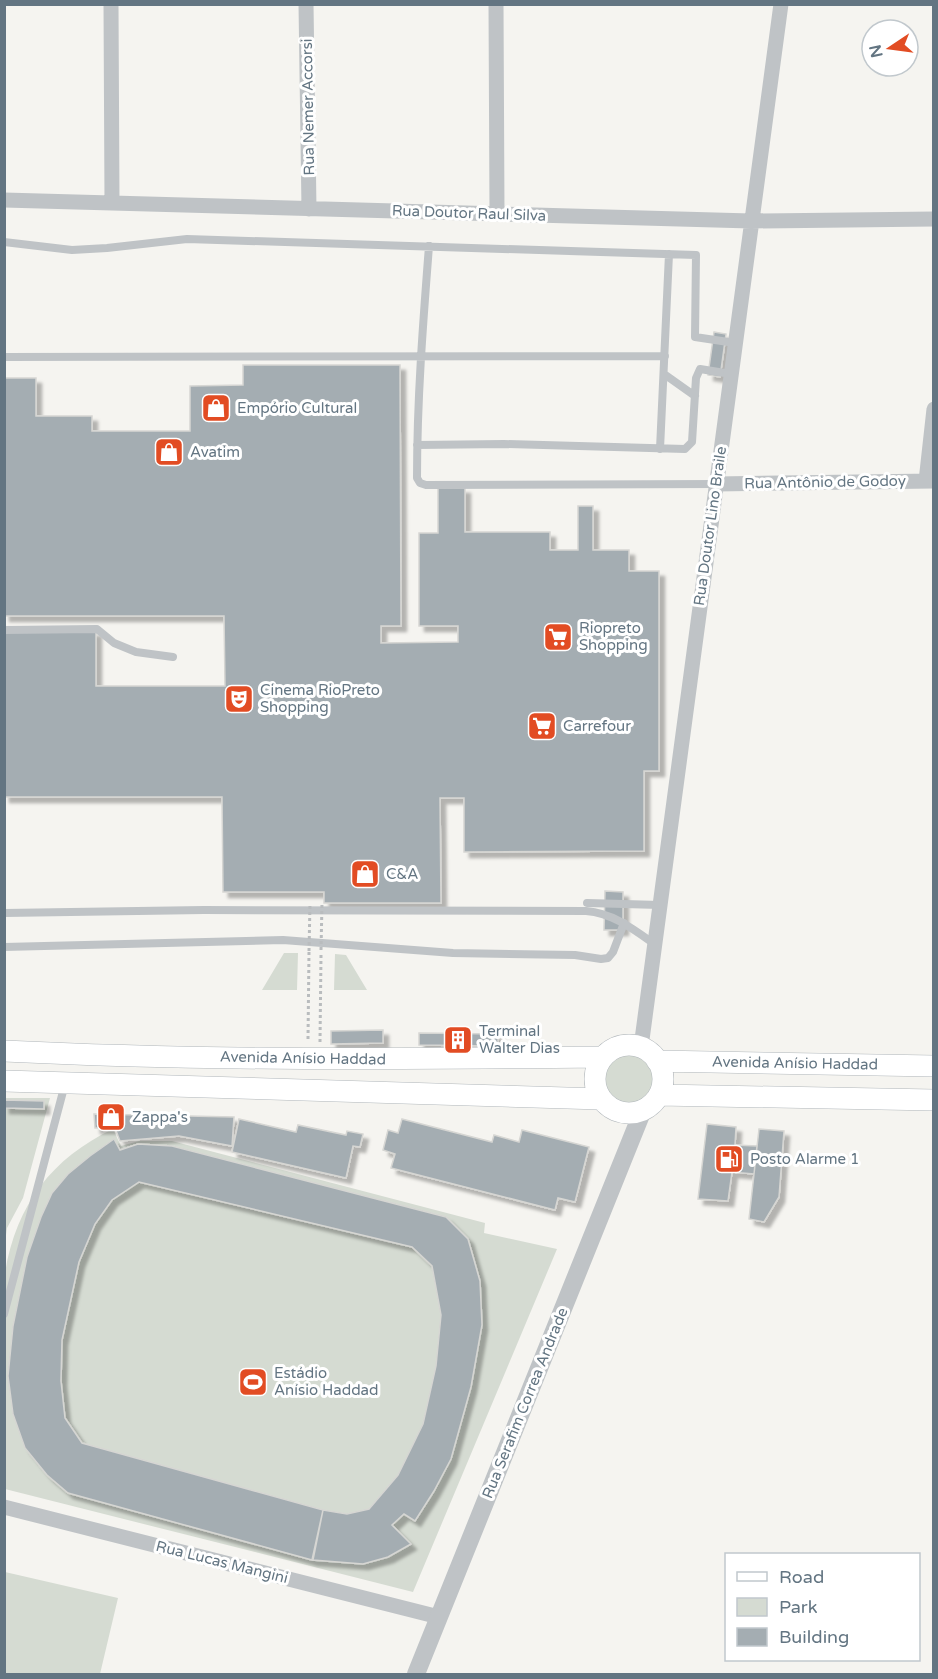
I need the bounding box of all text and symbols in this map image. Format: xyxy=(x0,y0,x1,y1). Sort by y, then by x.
north arrow xyxy=(860,18,920,78)
street label: Rua Nemer Accorsi xyxy=(298,38,318,176)
text: N xyxy=(865,43,888,60)
street label: Rua Doutor Raul Silva xyxy=(391,201,547,225)
shop icon: Empório Cultural xyxy=(200,392,232,424)
place label: Empório Cultural xyxy=(237,399,357,417)
shop icon: Avatim xyxy=(153,436,185,468)
place label: Avatim xyxy=(190,443,240,461)
street label: Rua Doutor Lino Braile xyxy=(690,445,730,607)
street label: Rua Antônio de Godoy xyxy=(744,472,906,492)
place label: Riopreto Shopping xyxy=(579,619,648,654)
supermarket icon: Riopreto Shopping xyxy=(542,621,574,653)
place label: Cinema RioPreto Shopping xyxy=(260,681,380,716)
theatre icon: Cinema RioPreto Shopping xyxy=(223,683,255,715)
supermarket icon: Carrefour xyxy=(526,710,558,742)
place label: Carrefour xyxy=(563,717,631,735)
shop icon: C&A xyxy=(349,858,381,890)
place label: C&A xyxy=(386,865,419,883)
place label: Terminal Walter Dias xyxy=(479,1022,560,1057)
building icon: Terminal Walter Dias xyxy=(442,1024,474,1056)
street label: Avenida Anísio Haddad xyxy=(220,1048,386,1068)
street label: Avenida Anísio Haddad xyxy=(712,1053,878,1073)
shop icon: Zappa's xyxy=(95,1101,127,1133)
place label: Zappa's xyxy=(132,1108,188,1126)
fuel station icon: Posto Alarme 1 xyxy=(713,1143,745,1175)
place label: Posto Alarme 1 xyxy=(750,1150,859,1168)
street label: Rua Serafim Correa Andrade xyxy=(478,1305,572,1501)
place label: Estádio Anísio Haddad xyxy=(274,1364,379,1399)
sports icon: Estádio Anísio Haddad xyxy=(237,1366,269,1398)
street label: Rua Lucas Mangini xyxy=(154,1537,290,1587)
legend xyxy=(725,1553,920,1661)
text: Road xyxy=(779,1566,824,1588)
text: Park xyxy=(779,1596,818,1618)
text: Building xyxy=(779,1626,849,1648)

